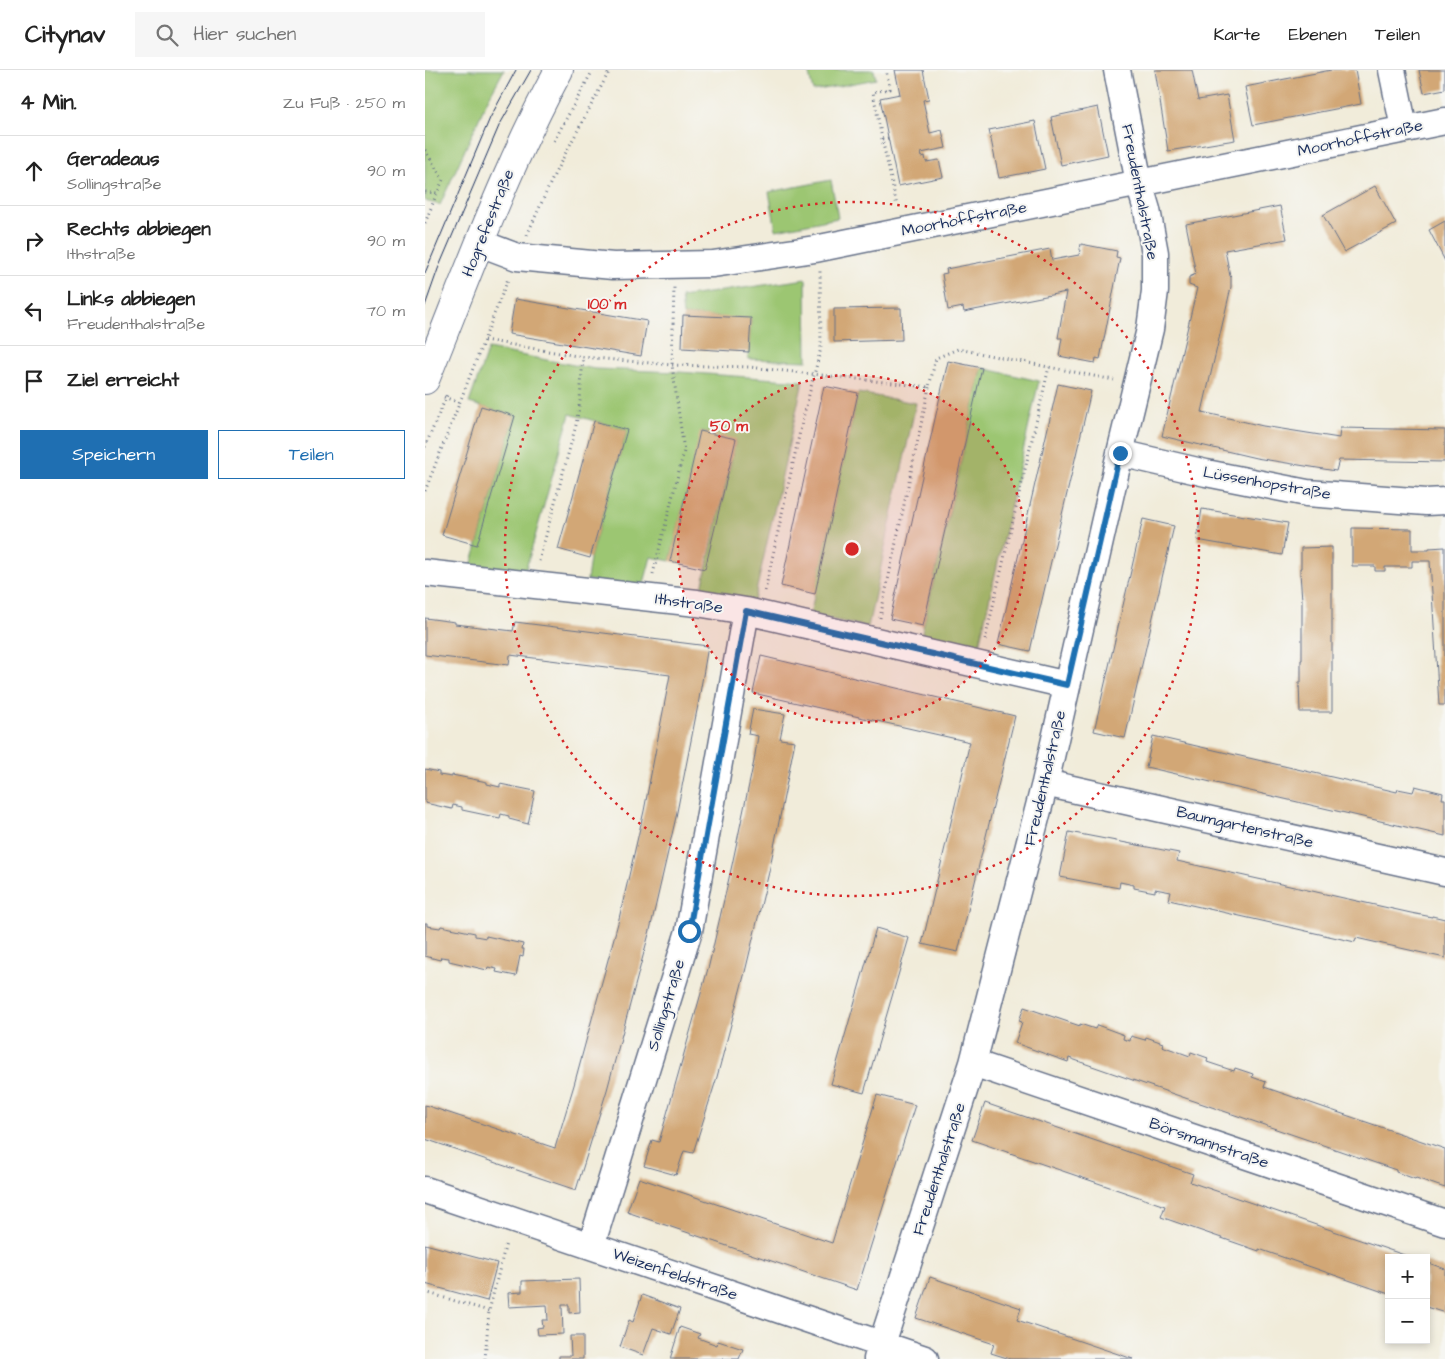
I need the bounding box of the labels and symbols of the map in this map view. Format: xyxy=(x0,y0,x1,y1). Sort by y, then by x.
street label: Moorhoffstraße xyxy=(1295,114,1425,162)
street label: Freudenthalstraße xyxy=(1116,122,1164,262)
street label: Hogrefestraße xyxy=(456,166,521,280)
street label: Moorhoffstraße xyxy=(899,196,1029,242)
text: 100 m xyxy=(588,294,627,315)
text: 50 m xyxy=(710,416,748,437)
route end xyxy=(1109,442,1132,465)
street label: Lüssenhopstraße xyxy=(1201,461,1333,505)
centre of rings xyxy=(843,540,861,558)
street label: Ithstraße xyxy=(654,587,725,619)
street label: Freudenthalstraße xyxy=(1019,708,1071,848)
street label: Baumgartenstraße xyxy=(1174,801,1316,855)
route start xyxy=(678,920,701,943)
street label: Sollingstraße xyxy=(642,956,691,1054)
street label: Freudenthalstraße xyxy=(907,1100,971,1238)
street label: Börsmannstraße xyxy=(1146,1112,1272,1174)
street label: Weizenfeldstraße xyxy=(609,1242,741,1306)

